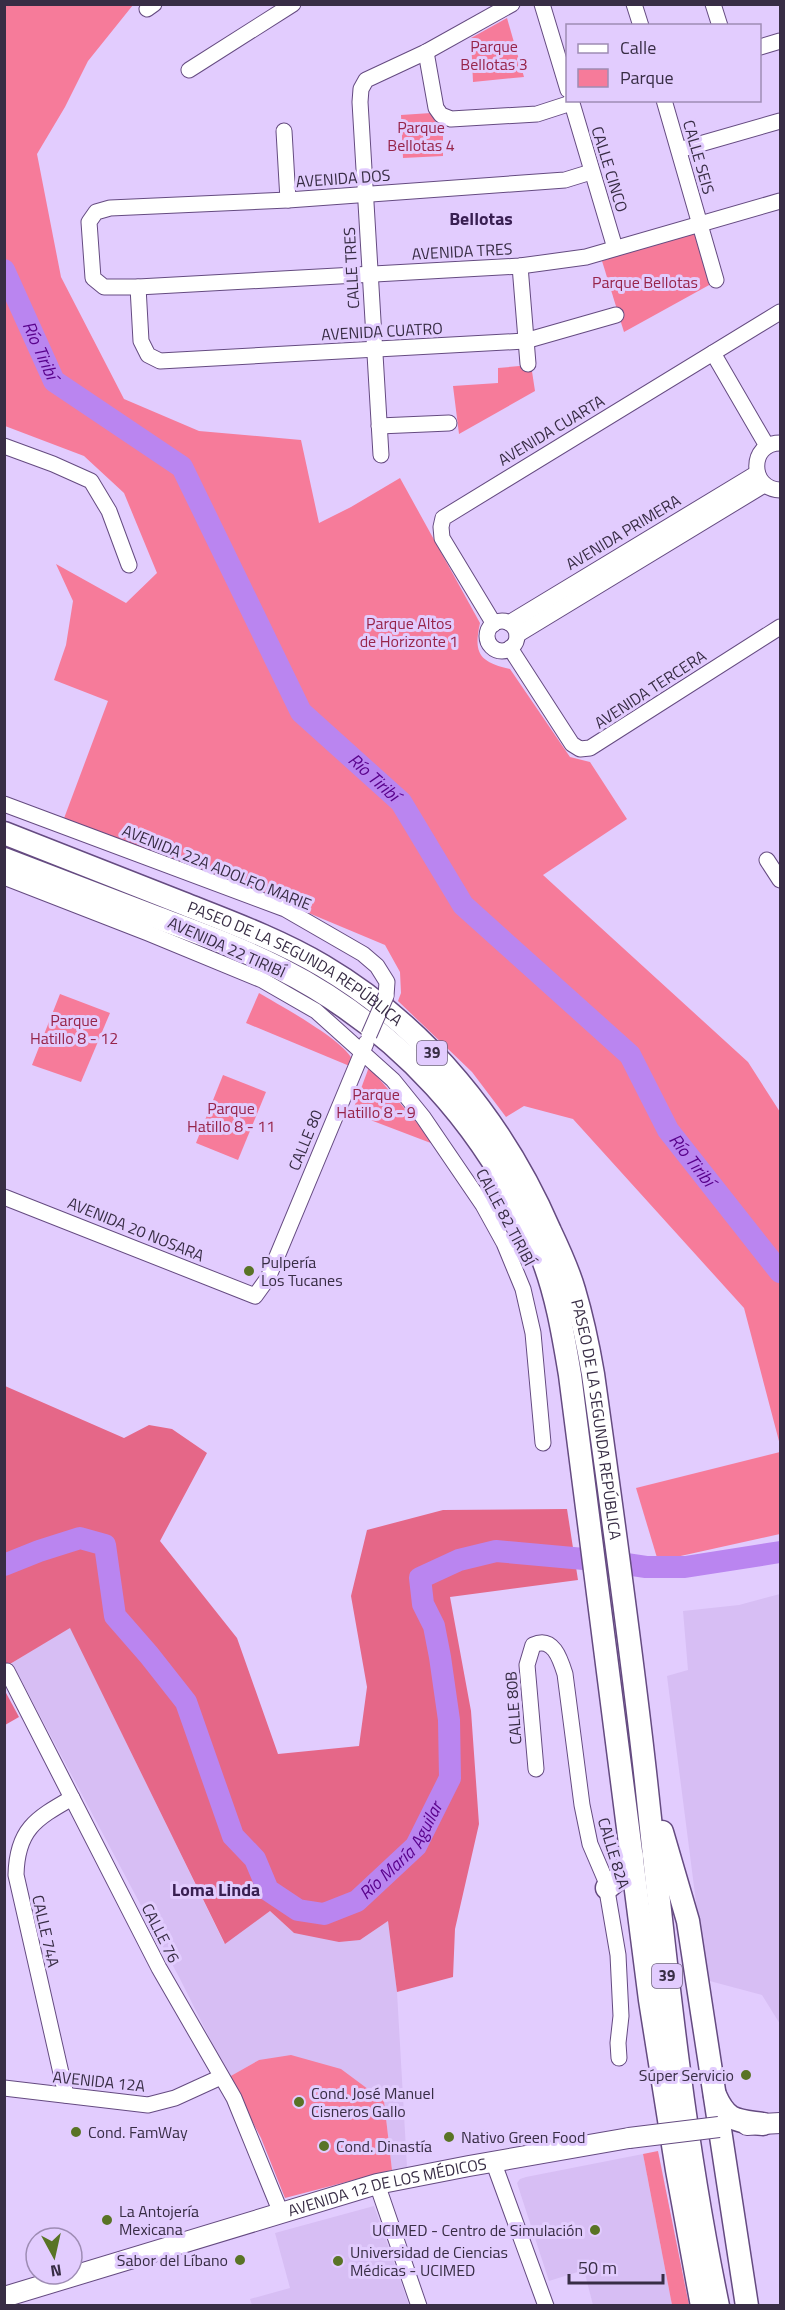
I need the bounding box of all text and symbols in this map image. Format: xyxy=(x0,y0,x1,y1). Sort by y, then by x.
legend xyxy=(566,24,761,102)
park label: Parque Bellotas 3 xyxy=(460,34,528,76)
text: Calle xyxy=(620,34,656,61)
text: Parque xyxy=(620,64,674,91)
park label: Parque Bellotas 4 xyxy=(387,115,455,157)
street label: CALLE SEIS xyxy=(677,117,721,197)
street label: CALLE CINCO xyxy=(586,123,634,215)
street label: AVENIDA DOS xyxy=(295,163,391,193)
district label: Bellotas xyxy=(449,205,513,232)
street label: CALLE TRES xyxy=(337,227,365,309)
street label: AVENIDA TRES xyxy=(411,236,513,266)
park label: Parque Bellotas xyxy=(592,270,698,294)
street label: AVENIDA CUATRO xyxy=(321,316,443,346)
water label: Río Tiribí xyxy=(16,317,67,387)
street label: AVENIDA CUARTA xyxy=(493,388,609,471)
street label: AVENIDA PRIMERA xyxy=(561,488,685,576)
park label: Parque Altos de Horizonte 1 xyxy=(360,611,458,653)
street label: AVENIDA TERCERA xyxy=(589,644,711,734)
water label: Río Tiribí xyxy=(342,747,409,810)
street label: AVENIDA 22A ADOLFO MARIE xyxy=(119,818,315,916)
street label: PASEO DE LA SEGUNDA REPÚBLICA xyxy=(184,894,409,1032)
street label: AVENIDA 22 TIRIBÍ xyxy=(164,910,291,984)
park label: Parque Hatillo 8 - 12 xyxy=(30,1008,118,1050)
road number: 39 xyxy=(417,1041,447,1065)
park label: Parque Hatillo 8 - 9 xyxy=(336,1082,416,1124)
park label: Parque Hatillo 8 - 11 xyxy=(187,1096,275,1138)
street label: CALLE 80 xyxy=(282,1106,328,1174)
water label: Río Tiribí xyxy=(663,1127,724,1196)
street label: CALLE 82 TIRIBÍ xyxy=(470,1164,542,1271)
street label: AVENIDA 20 NOSARA xyxy=(64,1191,208,1268)
place label: Pulpería Los Tucanes xyxy=(261,1250,343,1292)
marker: Pulpería Los Tucanes xyxy=(242,1264,256,1278)
street label: PASEO DE LA SEGUNDA REPÚBLICA xyxy=(565,1296,628,1542)
street label: CALLE 80B xyxy=(498,1670,528,1746)
water label: Río María Aguilar xyxy=(353,1795,450,1906)
street label: CALLE 82A xyxy=(592,1814,636,1892)
district label: Loma Linda xyxy=(172,1876,260,1903)
street label: CALLE 74A xyxy=(26,1893,66,1970)
street label: CALLE 76 xyxy=(136,1899,186,1967)
road number: 39 xyxy=(652,1964,682,1988)
place label: Súper Servicio xyxy=(639,2063,734,2087)
street label: AVENIDA 12A xyxy=(52,2064,147,2098)
marker: Súper Servicio xyxy=(739,2068,753,2082)
place label: Cond. José Manuel Cisneros Gallo xyxy=(311,2081,434,2123)
marker: Cond. José Manuel Cisneros Gallo xyxy=(292,2095,306,2109)
place label: Cond. FamWay xyxy=(88,2120,188,2144)
marker: Cond. FamWay xyxy=(69,2125,83,2139)
place label: Nativo Green Food xyxy=(461,2125,585,2149)
marker: Nativo Green Food xyxy=(442,2130,456,2144)
place label: Cond. Dinastía xyxy=(336,2134,432,2158)
marker: Cond. Dinastía xyxy=(317,2139,331,2153)
street label: AVENIDA 12 DE LOS MÉDICOS xyxy=(285,2151,488,2222)
place label: La Antojería Mexicana xyxy=(119,2199,199,2241)
marker: La Antojería Mexicana xyxy=(100,2213,114,2227)
place label: UCIMED - Centro de Simulación xyxy=(372,2218,583,2242)
marker: UCIMED - Centro de Simulación xyxy=(588,2223,602,2237)
north arrow xyxy=(24,2226,84,2286)
place label: Universidad de Ciencias Médicas - UCIMED xyxy=(350,2240,508,2282)
scale bar xyxy=(569,2247,664,2285)
place label: Sabor del Líbano xyxy=(117,2248,228,2272)
marker: Sabor del Líbano xyxy=(233,2253,247,2267)
marker: Universidad de Ciencias Médicas - UCIMED xyxy=(331,2254,345,2268)
text: 50 m xyxy=(578,2254,617,2281)
text: N xyxy=(49,2258,63,2284)

